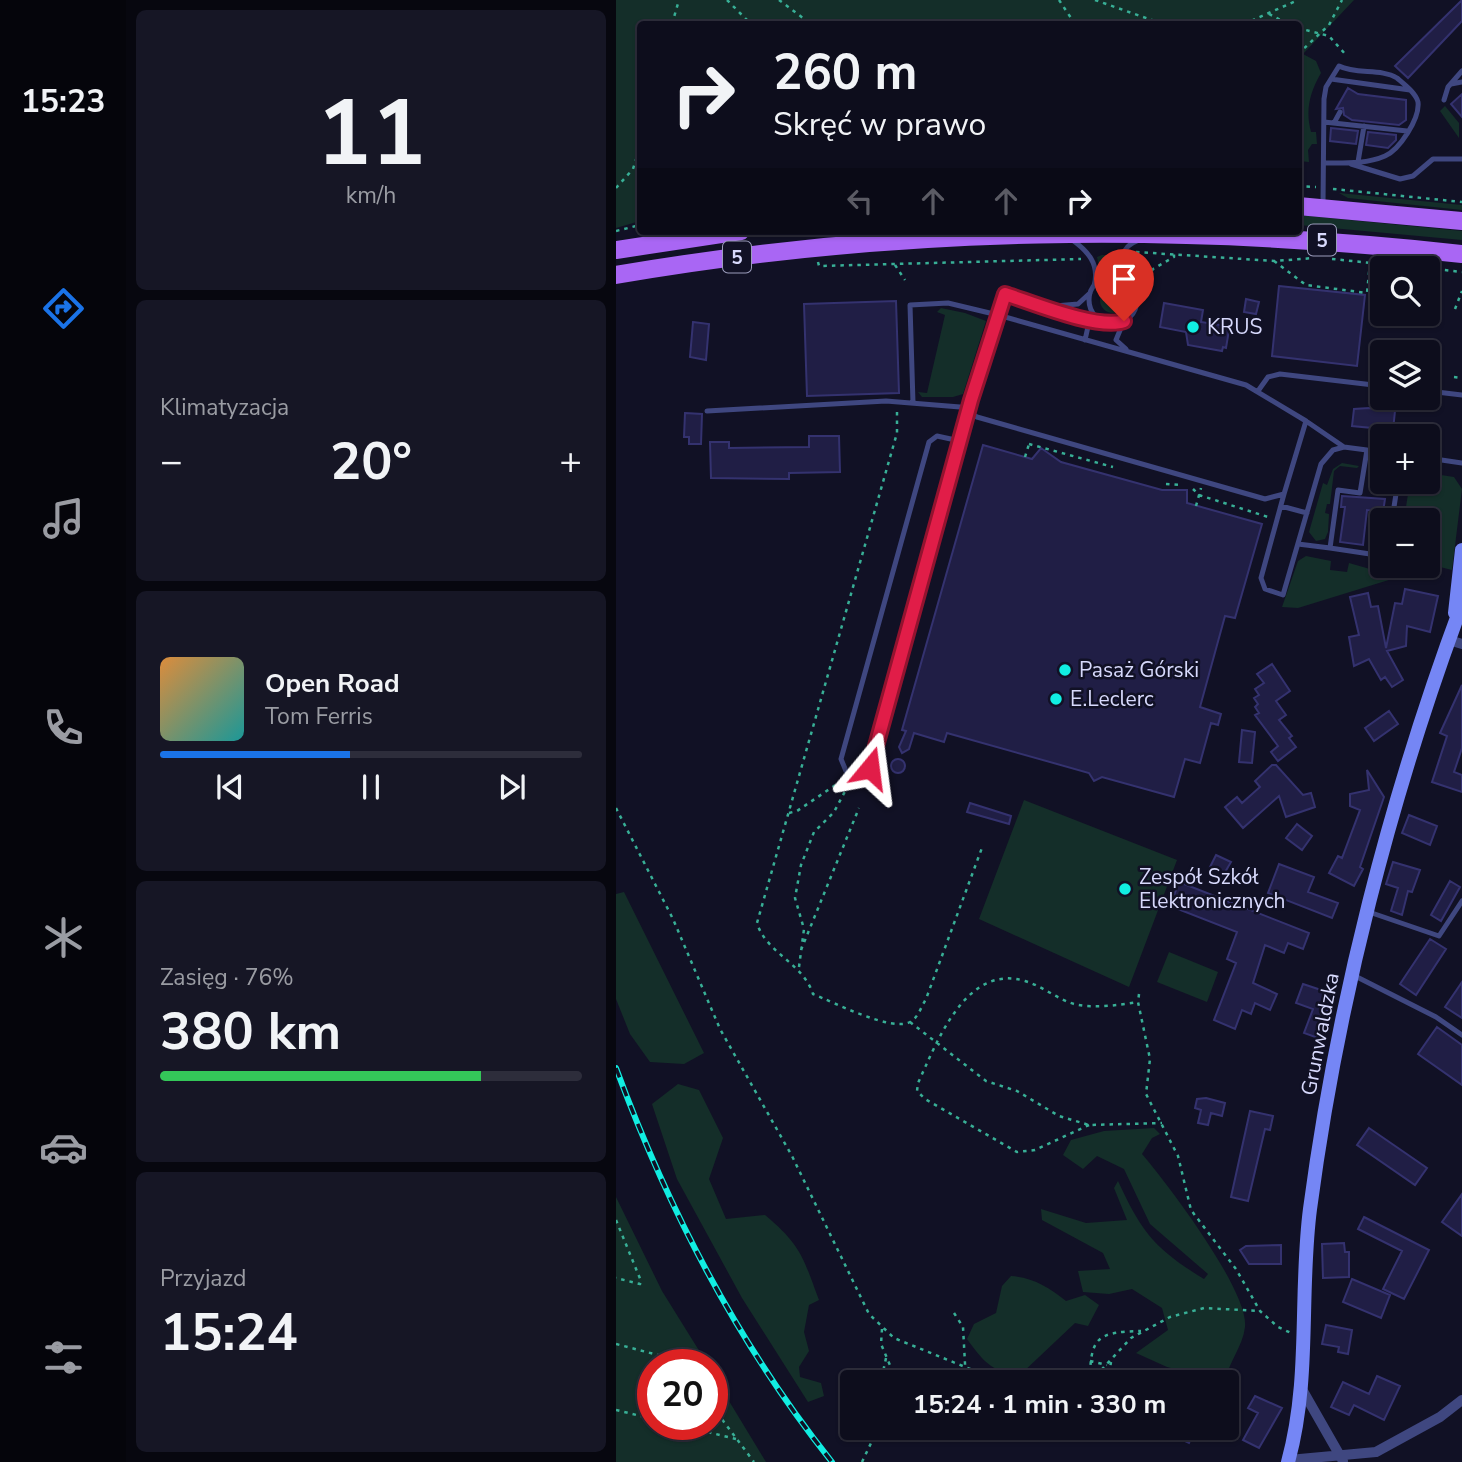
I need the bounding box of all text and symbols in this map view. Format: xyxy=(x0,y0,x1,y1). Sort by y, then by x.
text: 260 m xyxy=(773,39,917,106)
icon: right xyxy=(658,49,749,140)
text: 11 xyxy=(316,72,426,196)
text: 15:23 xyxy=(21,80,105,123)
text: Skręć w prawo xyxy=(773,103,986,146)
text: km/h xyxy=(346,180,396,211)
icon: left xyxy=(841,182,879,220)
icon: ahead xyxy=(914,182,952,220)
icon: ahead xyxy=(987,182,1025,220)
icon: right xyxy=(1060,182,1098,220)
road number: 5 xyxy=(1308,224,1336,256)
road number: 5 xyxy=(723,242,751,272)
pin xyxy=(1094,249,1154,321)
map controls xyxy=(1370,256,1440,578)
button: search xyxy=(1370,256,1440,326)
icon: arrive xyxy=(1105,260,1143,298)
icon: directions xyxy=(39,284,88,333)
place label: KRUS xyxy=(1207,313,1262,341)
marker: KRUS xyxy=(1185,319,1201,335)
button: layers xyxy=(1370,340,1440,410)
text: Klimatyzacja xyxy=(160,392,289,423)
button: + xyxy=(1370,424,1440,494)
text: 20° xyxy=(330,426,412,497)
text: − xyxy=(160,436,183,487)
text: + xyxy=(559,436,582,487)
icon: music xyxy=(39,494,88,543)
button: − xyxy=(1370,508,1440,578)
place label: Pasaż Górski xyxy=(1079,656,1199,684)
marker: Pasaż Górski xyxy=(1057,662,1073,678)
text: Open Road xyxy=(265,666,400,701)
place label: E.Leclerc xyxy=(1070,685,1154,713)
marker: E.Leclerc xyxy=(1048,691,1064,707)
text: Tom Ferris xyxy=(265,701,373,732)
icon: phone xyxy=(39,703,88,752)
position arrow xyxy=(833,731,907,805)
icon: previous xyxy=(211,768,249,806)
icon: pause xyxy=(352,768,390,806)
icon: next xyxy=(493,768,531,806)
place label: Zespół Szkół Elektronicznych xyxy=(1139,863,1286,915)
marker: Zespół Szkół Elektronicznych xyxy=(1117,881,1133,897)
icon: climate xyxy=(39,913,88,962)
text: Zasięg · 76% xyxy=(160,962,294,993)
street label: Grunwaldzka xyxy=(1294,970,1346,1098)
text: 380 km xyxy=(160,996,341,1067)
icon: car xyxy=(39,1123,88,1172)
text: Przyjazd xyxy=(160,1263,246,1294)
text: 15:24 xyxy=(160,1297,298,1368)
icon: filters xyxy=(39,1333,88,1382)
speed limit sign: 20 xyxy=(637,1349,728,1440)
text: 15:24 · 1 min · 330 m xyxy=(913,1387,1166,1422)

